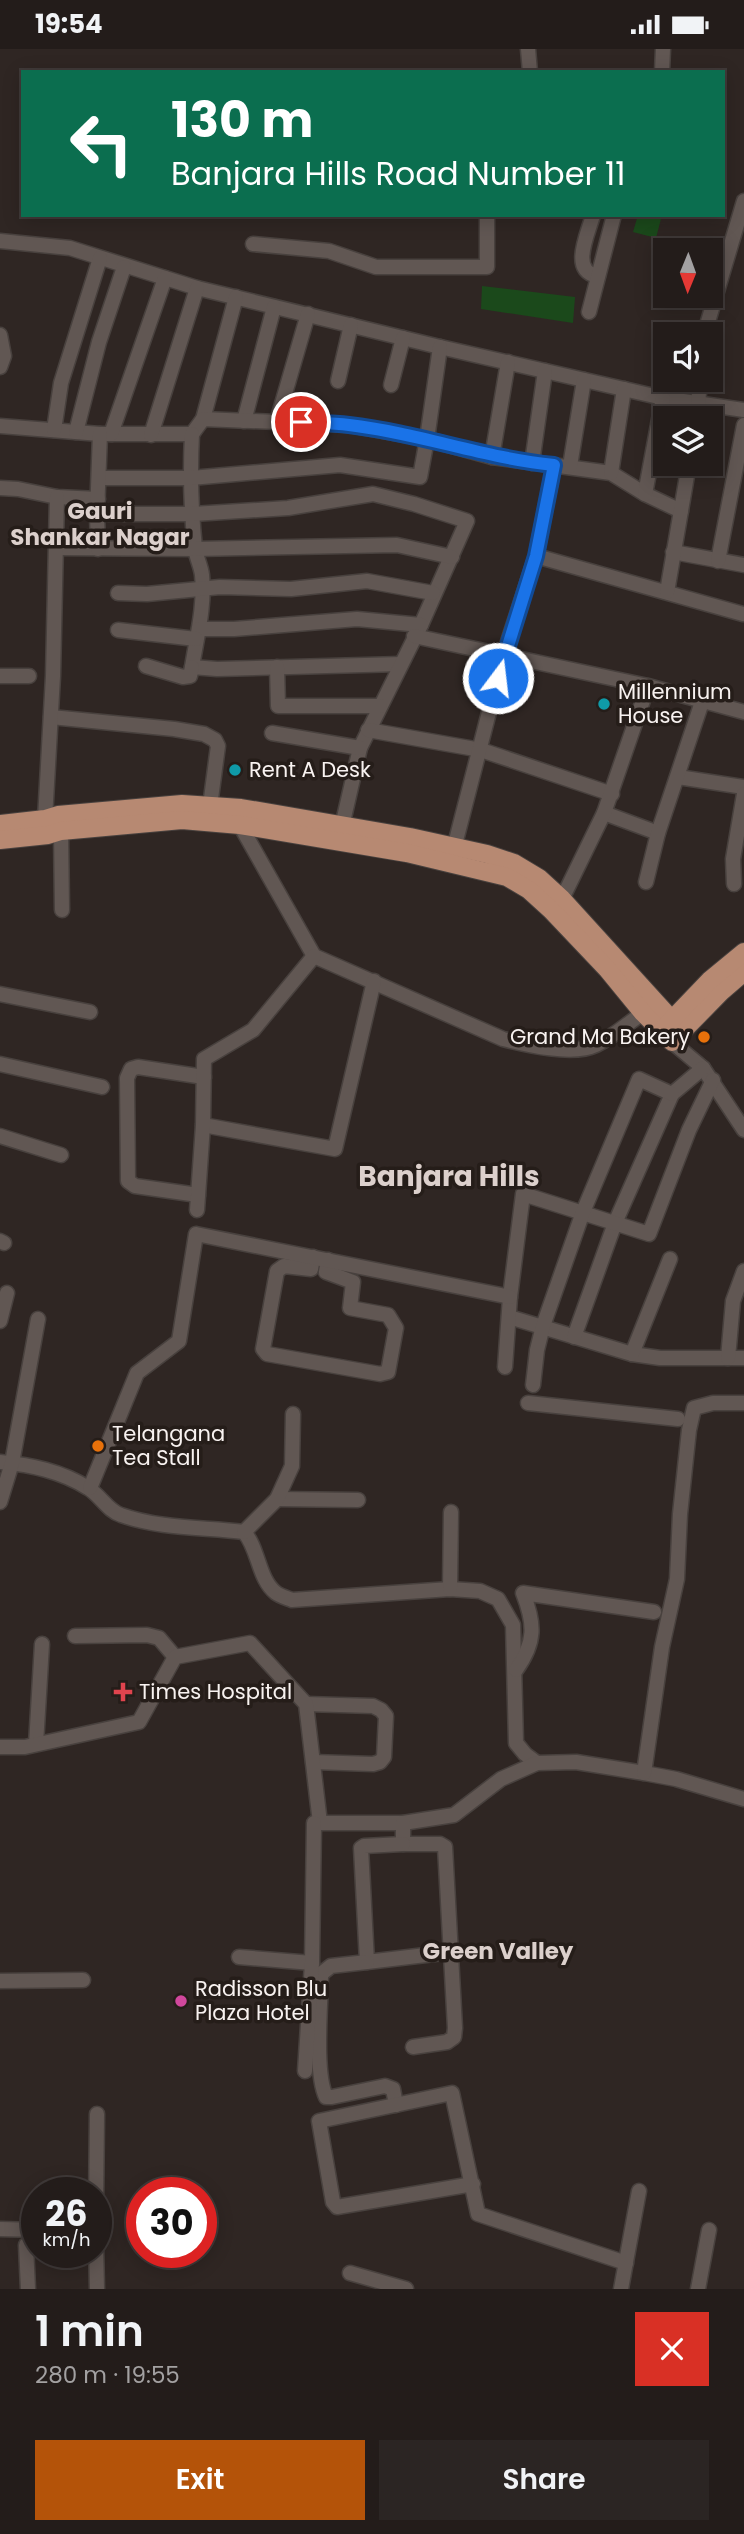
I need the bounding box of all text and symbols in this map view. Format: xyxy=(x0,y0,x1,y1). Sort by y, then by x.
text: 19:54 xyxy=(35,6,103,42)
text: 130 m xyxy=(171,86,313,154)
icon: left xyxy=(56,98,147,189)
text: Banjara Hills Road Number 11 xyxy=(171,151,626,196)
north arrow xyxy=(653,238,723,308)
map controls xyxy=(653,238,723,476)
button: sound xyxy=(653,322,723,392)
pin xyxy=(271,392,331,452)
icon: arrive xyxy=(282,403,320,441)
button: layers xyxy=(653,406,723,476)
district label: Gauri Shankar Nagar xyxy=(10,495,190,553)
position arrow xyxy=(461,641,535,715)
place label: Millennium House xyxy=(618,677,732,730)
marker: Millennium House xyxy=(596,696,612,712)
place label: Rent A Desk xyxy=(249,755,371,784)
marker: Rent A Desk xyxy=(227,762,243,778)
place label: Grand Ma Bakery xyxy=(510,1022,690,1051)
marker: Grand Ma Bakery xyxy=(696,1029,712,1045)
district label: Banjara Hills xyxy=(358,1157,540,1196)
place label: Telangana Tea Stall xyxy=(112,1419,225,1472)
marker: Telangana Tea Stall xyxy=(90,1438,106,1454)
place label: Times Hospital xyxy=(139,1677,292,1706)
marker: Times Hospital xyxy=(113,1682,133,1702)
district label: Green Valley xyxy=(423,1935,574,1967)
place label: Radisson Blu Plaza Hotel xyxy=(195,1974,327,2027)
marker: Radisson Blu Plaza Hotel xyxy=(173,1993,189,2009)
speed limit sign: 30 xyxy=(126,2177,217,2268)
text: 26 xyxy=(45,2189,88,2238)
text: km/h xyxy=(43,2227,90,2252)
text: 1 min xyxy=(35,2302,144,2361)
button: close xyxy=(635,2312,709,2386)
text: 280 m · 19:55 xyxy=(35,2359,180,2391)
button: Exit xyxy=(35,2440,365,2520)
button: Share xyxy=(379,2440,709,2520)

